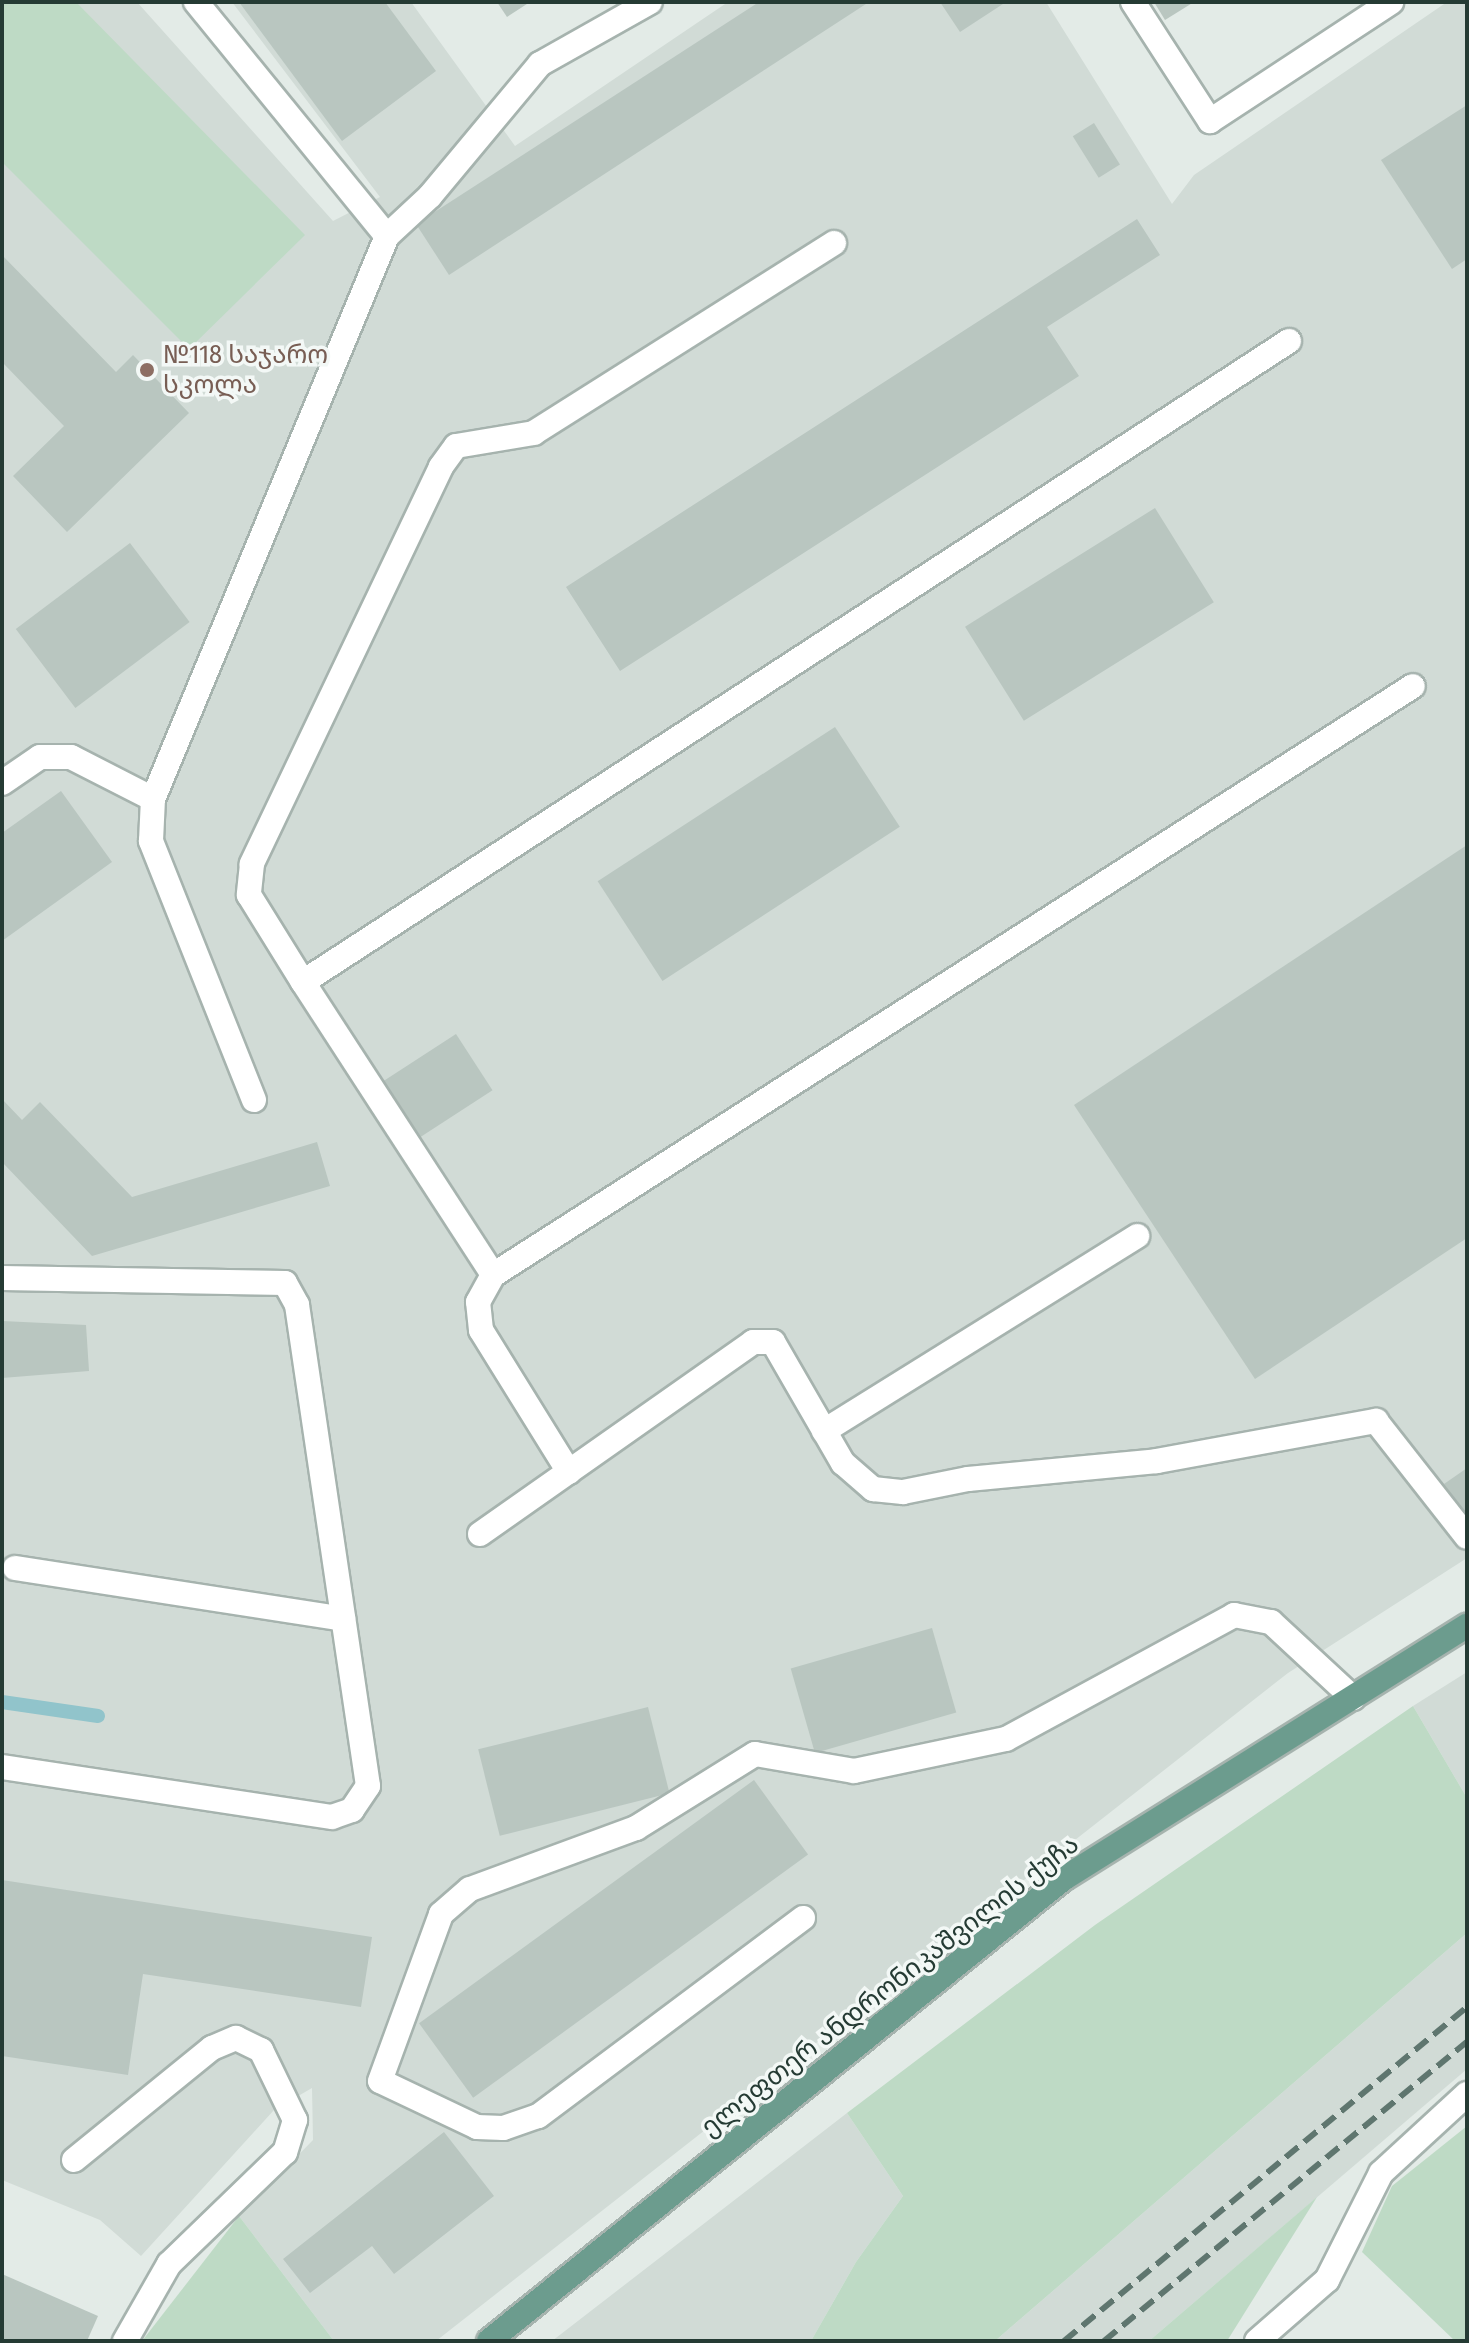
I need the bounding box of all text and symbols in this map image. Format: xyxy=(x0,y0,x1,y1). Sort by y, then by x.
place label: №118 საჯარო სკოლა xyxy=(163,339,328,400)
marker: №118 საჯარო სკოლა xyxy=(138,361,156,379)
street label: ელეფთერ ანდრონიკაშვილის ქუჩა xyxy=(695,1829,1085,2143)

